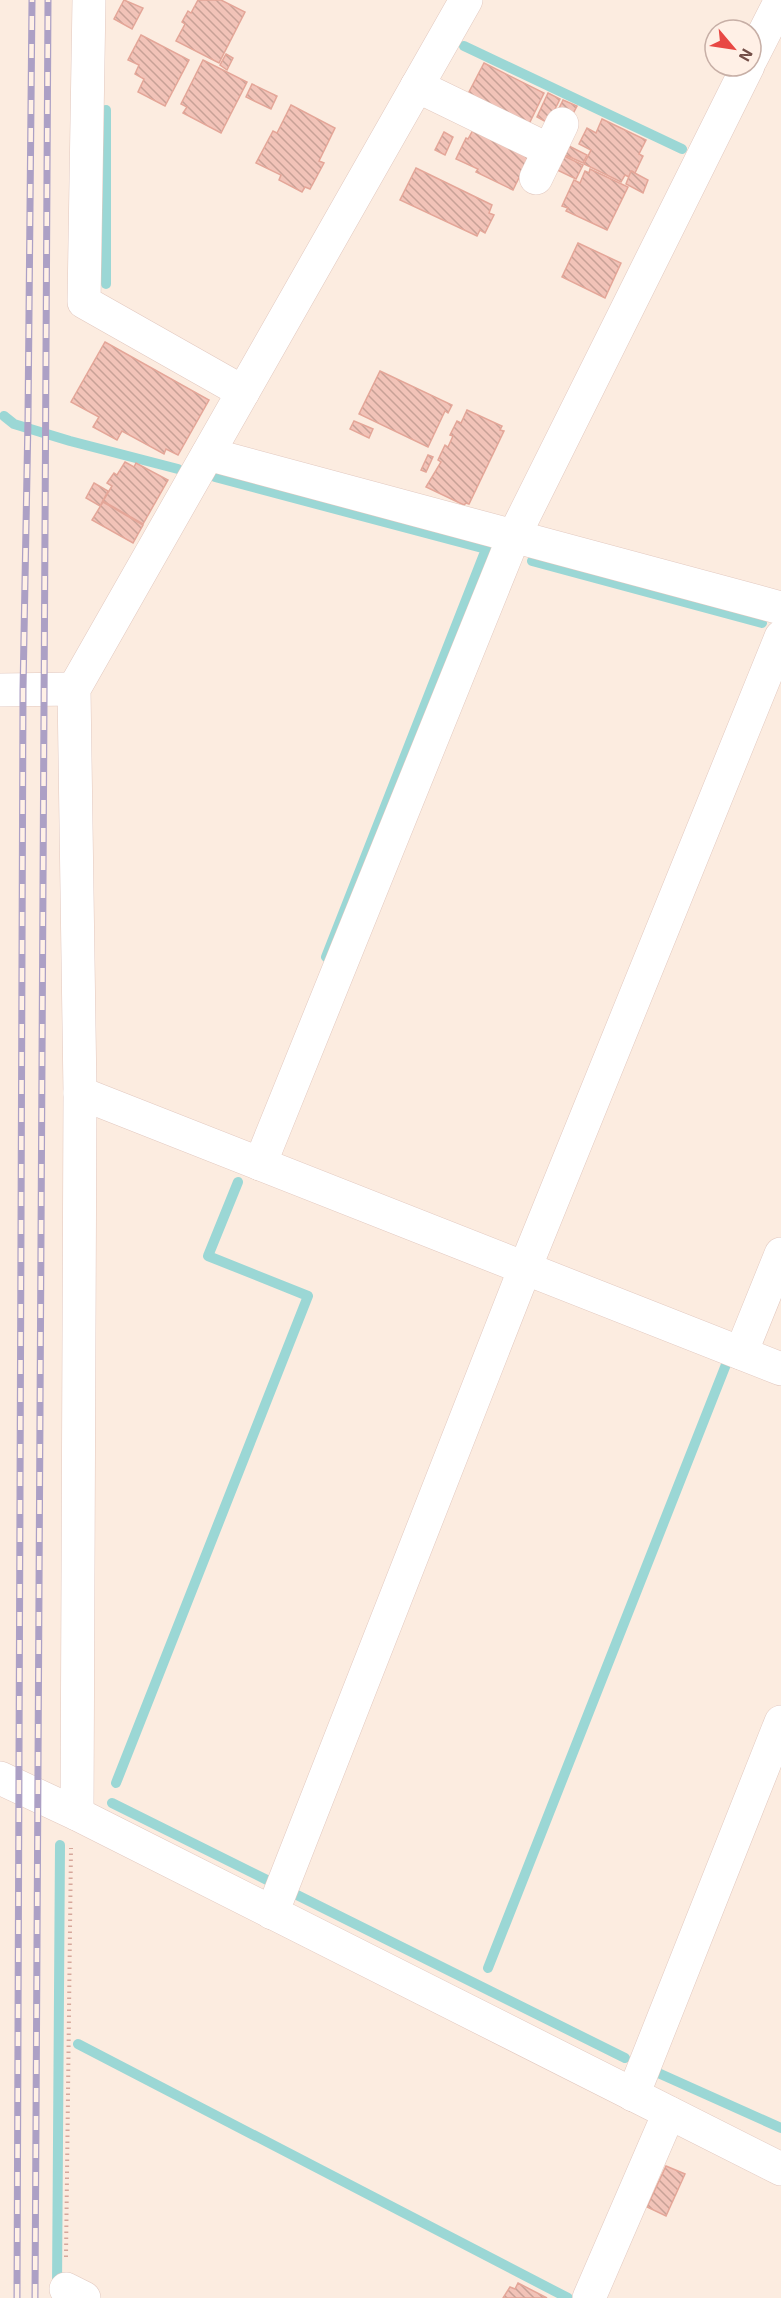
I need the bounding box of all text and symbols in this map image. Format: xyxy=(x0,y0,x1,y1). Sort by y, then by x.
north arrow xyxy=(703,18,763,78)
text: N xyxy=(735,46,758,65)

